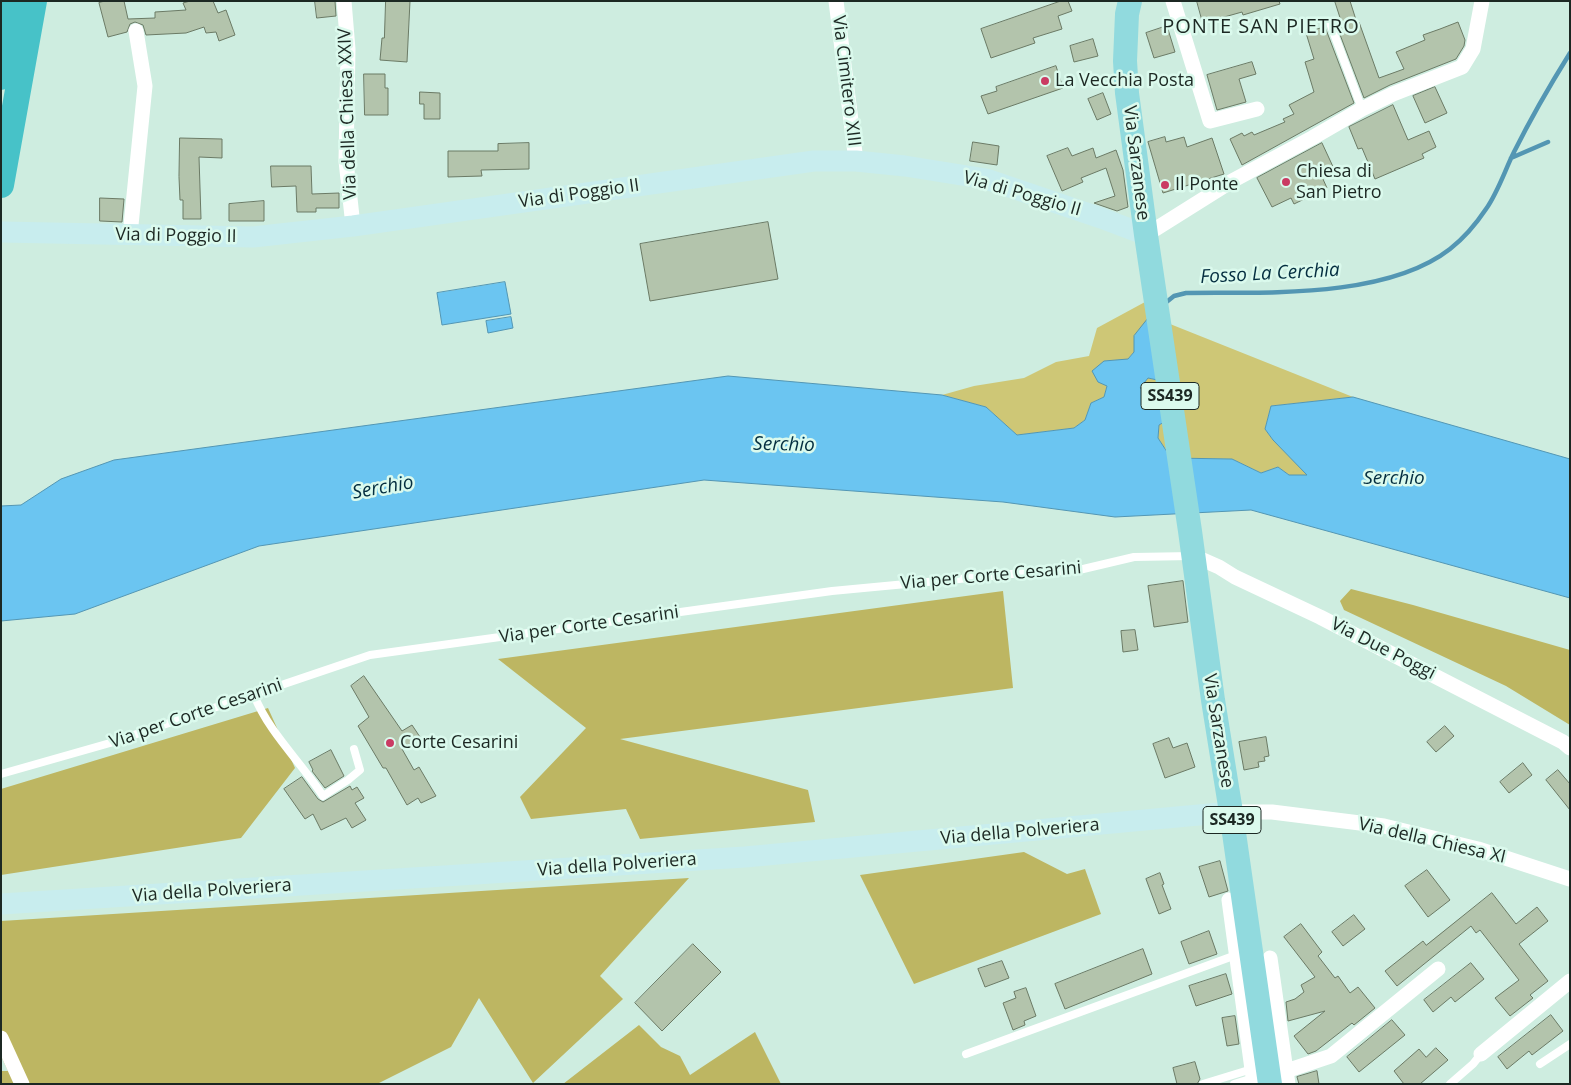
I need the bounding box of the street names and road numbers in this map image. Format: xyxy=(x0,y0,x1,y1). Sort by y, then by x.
street label: Via Cimitero XIII xyxy=(827,14,865,148)
street label: Via della Chiesa XXIV xyxy=(334,28,362,200)
street label: Via Sarzanese xyxy=(1118,104,1154,222)
street label: Via di Poggio II xyxy=(961,167,1083,221)
street label: Via di Poggio II xyxy=(517,175,641,213)
street label: Via di Poggio II xyxy=(115,224,237,248)
road number: SS439 xyxy=(1141,382,1199,410)
street label: Via per Corte Cesarini xyxy=(900,557,1082,595)
street label: Via per Corte Cesarini xyxy=(498,602,680,648)
street label: Via Due Poggi xyxy=(1327,613,1439,685)
street label: Via Sarzanese xyxy=(1198,672,1238,790)
street label: Via per Corte Cesarini xyxy=(107,674,285,754)
road number: SS439 xyxy=(1203,806,1261,834)
street label: Via della Polveriera xyxy=(940,814,1100,850)
street label: Via della Chiesa XI xyxy=(1356,814,1508,868)
street label: Via della Polveriera xyxy=(537,849,697,881)
street label: Via della Polveriera xyxy=(132,875,292,907)

